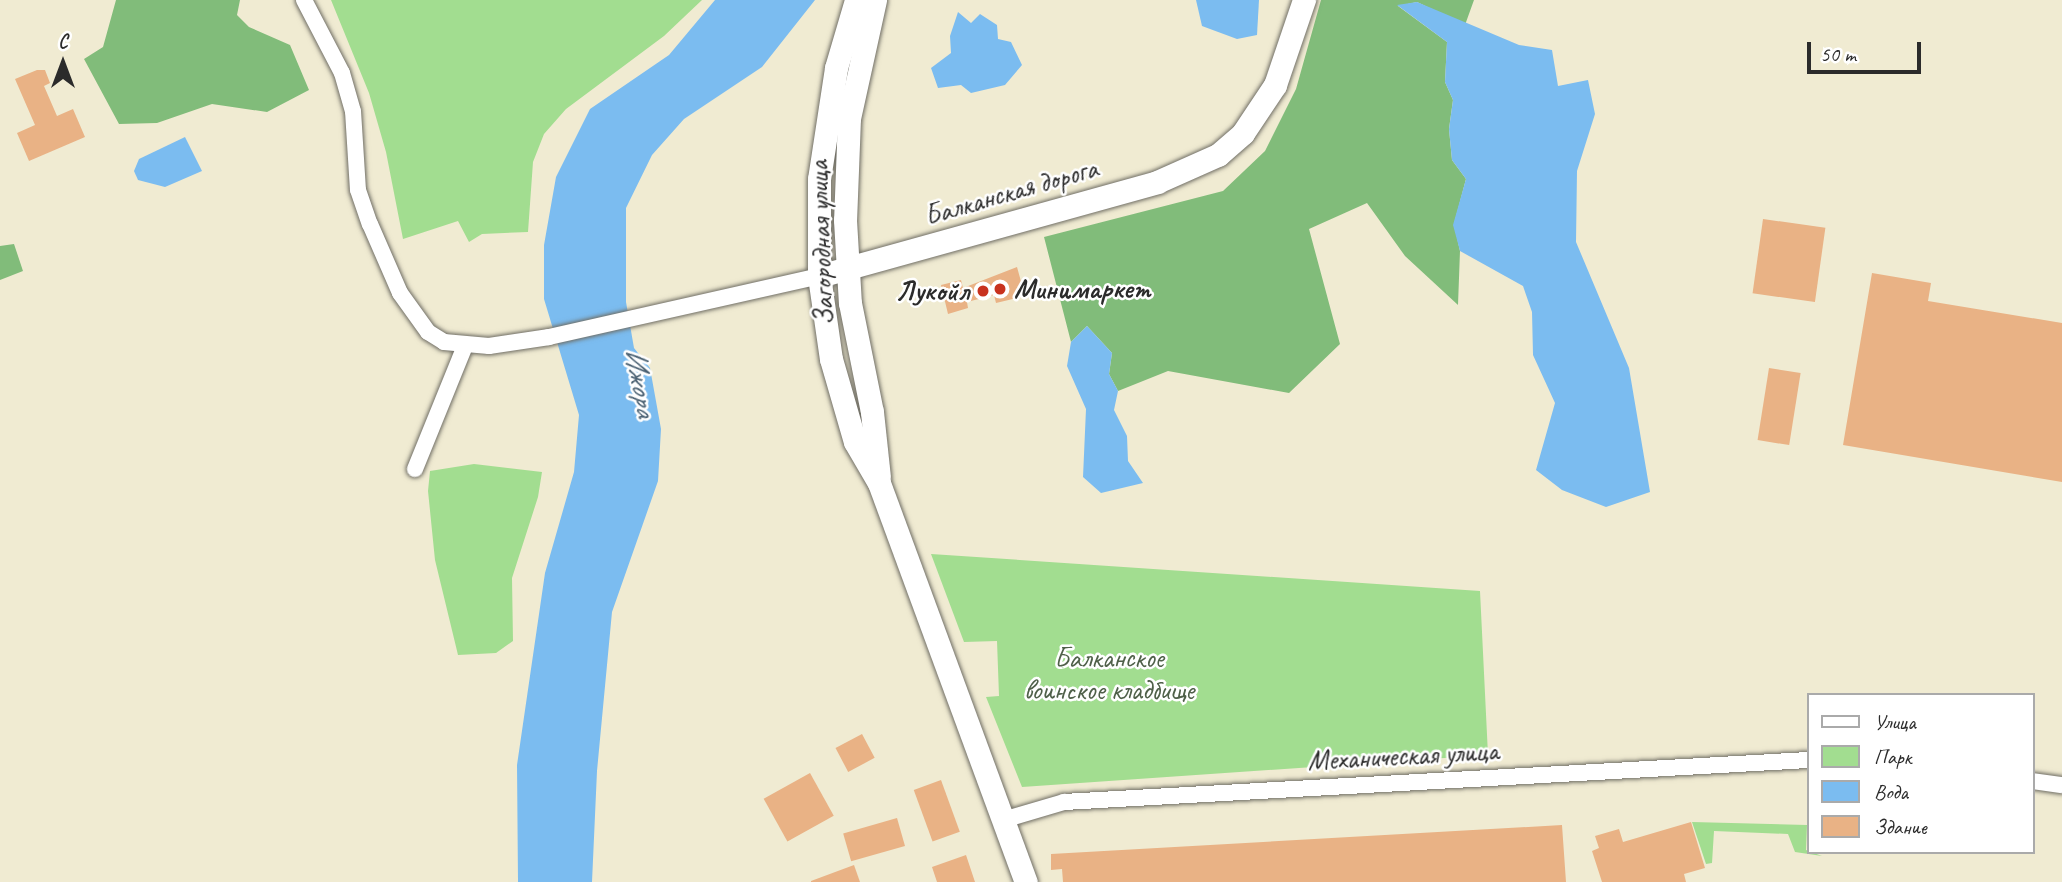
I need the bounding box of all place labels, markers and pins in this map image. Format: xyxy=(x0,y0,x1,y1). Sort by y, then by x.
place label: Минимаркет xyxy=(1014,272,1150,306)
place label: Лукойл xyxy=(896,274,969,308)
marker: Минимаркет xyxy=(992,281,1008,297)
marker: Лукойл xyxy=(975,283,991,299)

